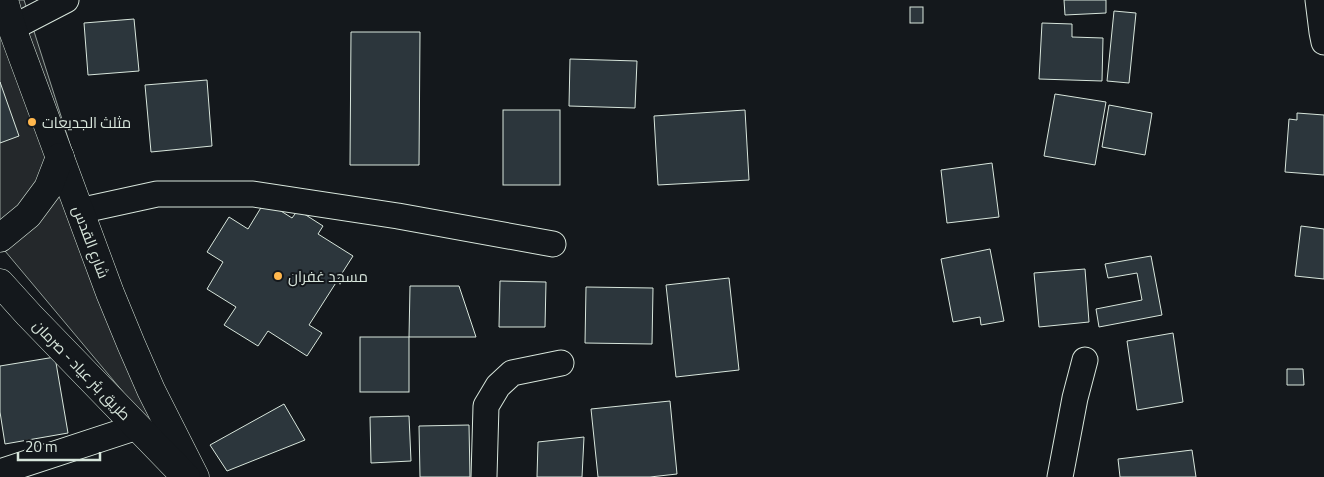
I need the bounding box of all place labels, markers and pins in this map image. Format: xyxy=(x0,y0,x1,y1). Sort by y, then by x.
place label: مثلث الجديعات xyxy=(42,111,131,134)
marker: مثلث الجديعات xyxy=(26,116,38,128)
place label: مسجد غفران xyxy=(288,265,368,288)
marker: مسجد غفران xyxy=(272,270,284,282)

